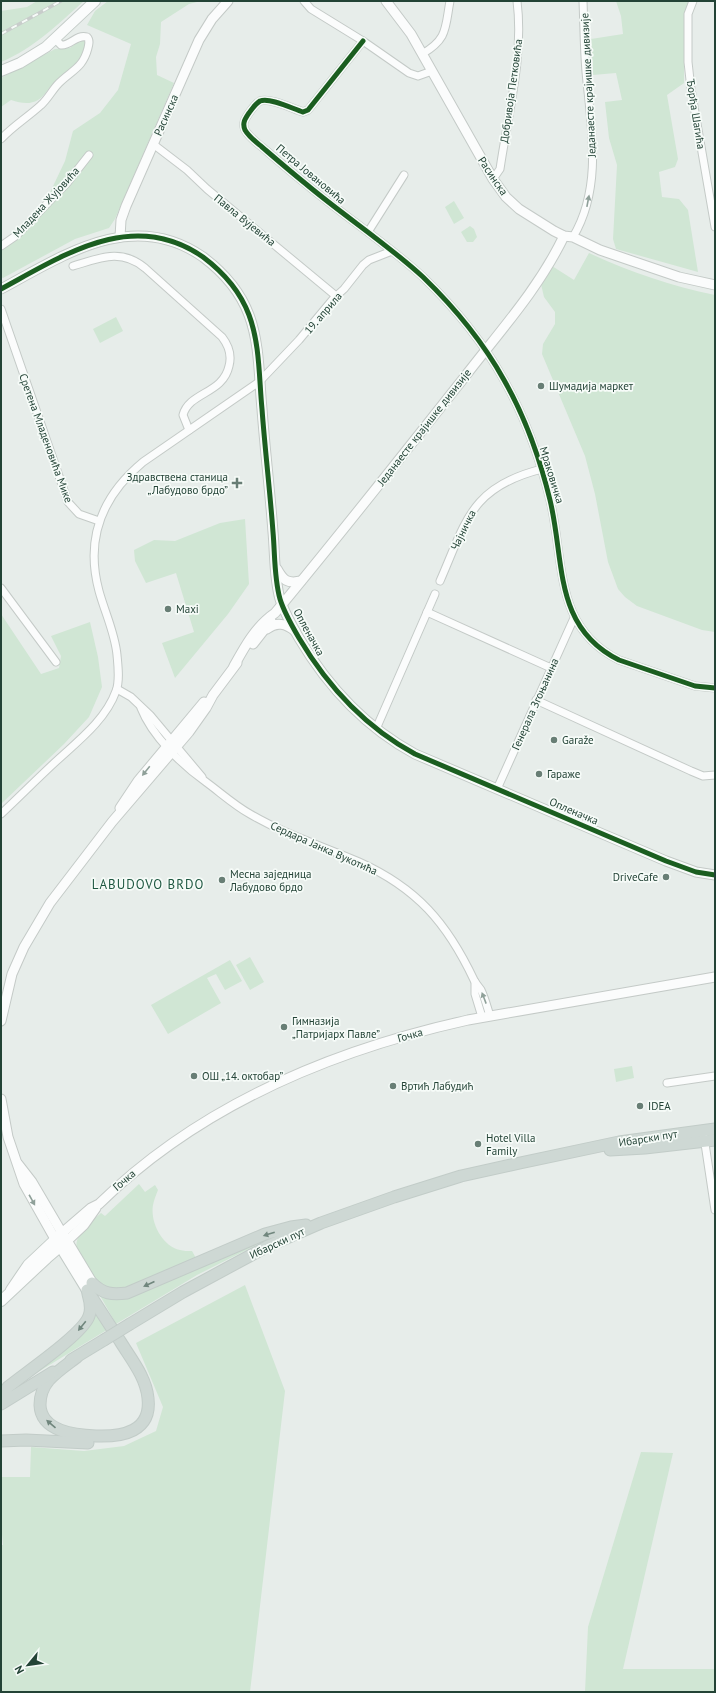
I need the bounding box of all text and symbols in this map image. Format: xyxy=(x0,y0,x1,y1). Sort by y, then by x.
street label: Једанаесте крајишке дивизије xyxy=(577,12,599,159)
street label: Добривоја Петковића xyxy=(497,38,525,144)
street label: Ђорђа Шагића xyxy=(684,78,708,150)
street label: Расинска xyxy=(151,92,181,138)
street label: Петра Јовановића xyxy=(273,141,349,207)
street label: Расинска xyxy=(475,154,511,198)
street label: Младена Жујовића xyxy=(10,164,82,240)
street label: Павла Вујевића xyxy=(211,191,279,249)
one-way arrow xyxy=(585,195,591,207)
street label: 19. априла xyxy=(301,289,345,337)
street label: Једанаесте крајишке дивизије xyxy=(373,365,474,489)
street label: Сретена Младеновића Мике xyxy=(16,372,76,505)
place label: Шумадија маркет xyxy=(549,379,634,393)
marker: Шумадија маркет xyxy=(536,381,546,391)
street label: Мраковичка xyxy=(537,445,567,505)
place label: Здравствена станица „Лабудово брдо” xyxy=(127,470,228,497)
marker: Здравствена станица „Лабудово брдо” xyxy=(231,477,243,489)
street label: Чајничка xyxy=(447,508,479,552)
place label: Maxi xyxy=(176,602,199,616)
marker: Maxi xyxy=(163,604,173,614)
street label: Опленачка xyxy=(290,606,328,658)
street label: Генерала Згоњанина xyxy=(508,656,562,752)
place label: Garaže xyxy=(562,733,594,747)
marker: Garaže xyxy=(549,735,559,745)
one-way arrow xyxy=(141,765,150,776)
place label: Гараже xyxy=(547,767,581,781)
marker: Гараже xyxy=(534,769,544,779)
street label: Опленачка xyxy=(547,794,601,828)
street label: Сердара Јанка Вукотића xyxy=(268,818,380,878)
place label: Месна заједница Лабудово брдо xyxy=(229,867,311,894)
place label: DriveCafe xyxy=(613,870,658,884)
marker: DriveCafe xyxy=(661,872,671,882)
marker: Месна заједница Лабудово брдо xyxy=(217,875,227,885)
district label: LABUDOVO BRDO xyxy=(92,876,204,893)
one-way arrow xyxy=(481,992,487,1004)
place label: Гимназија „Патријарх Павле” xyxy=(292,1014,380,1041)
marker: Гимназија „Патријарх Павле” xyxy=(279,1022,289,1032)
street label: Гочка xyxy=(396,1025,424,1045)
place label: ОШ „14. октобар” xyxy=(202,1069,283,1083)
marker: ОШ „14. октобар” xyxy=(189,1071,199,1081)
place label: Вртић Лабудић xyxy=(401,1079,473,1093)
marker: Вртић Лабудић xyxy=(388,1081,398,1091)
place label: IDEA xyxy=(648,1099,671,1113)
marker: IDEA xyxy=(635,1101,645,1111)
street label: Ибарски пут xyxy=(618,1126,679,1150)
place label: Hotel Villa Family xyxy=(486,1131,535,1158)
marker: Hotel Villa Family xyxy=(473,1139,483,1149)
street label: Гочка xyxy=(110,1166,138,1194)
one-way arrow xyxy=(29,1194,35,1206)
street label: Ибарски пут xyxy=(247,1224,307,1262)
one-way arrow xyxy=(262,1231,274,1237)
one-way arrow xyxy=(143,1281,155,1287)
one-way arrow xyxy=(78,1321,87,1332)
one-way arrow xyxy=(45,1419,56,1428)
north arrow xyxy=(8,1645,48,1685)
text: N xyxy=(11,1663,27,1676)

